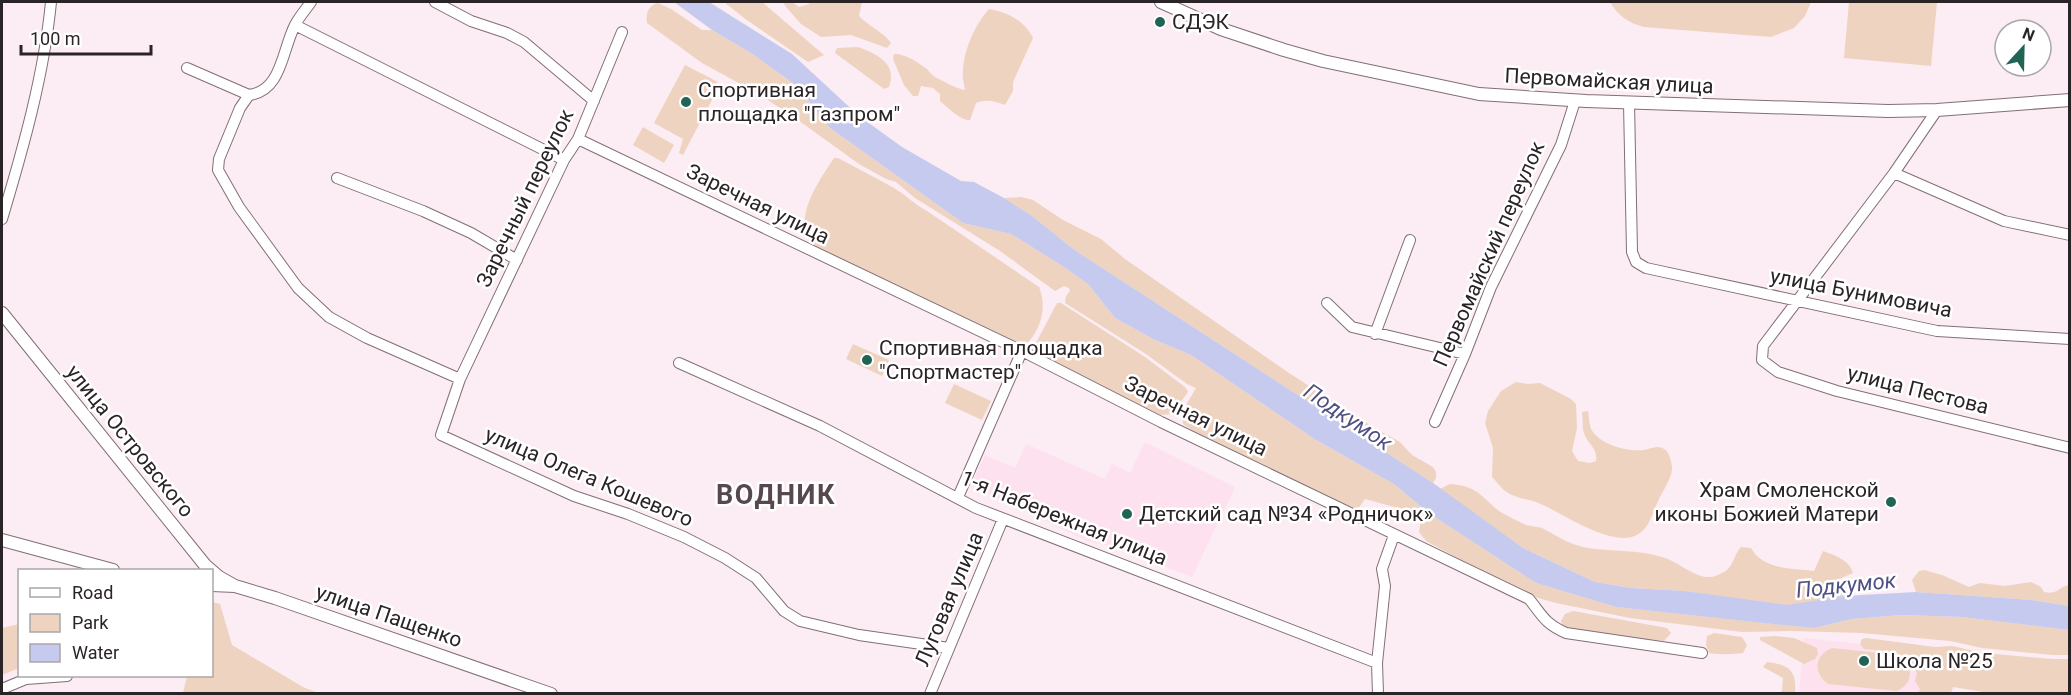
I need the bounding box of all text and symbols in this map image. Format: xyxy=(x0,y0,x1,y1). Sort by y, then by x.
place label: СДЭК xyxy=(1172,10,1230,34)
marker: СДЭК xyxy=(1153,15,1167,29)
scale bar xyxy=(21,18,152,56)
north arrow xyxy=(1993,18,2053,78)
text: N xyxy=(2020,24,2037,45)
text: 100 m xyxy=(30,28,81,49)
street label: Первомайская улица xyxy=(1504,64,1714,98)
place label: Спортивная площадка "Газпром" xyxy=(698,78,900,126)
marker: Спортивная площадка "Газпром" xyxy=(679,95,693,109)
street label: Заречный переулок xyxy=(471,105,579,291)
street label: Первомайский переулок xyxy=(1428,137,1550,370)
street label: Заречная улица xyxy=(683,159,833,249)
street label: улица Бунимовича xyxy=(1768,264,1954,322)
place label: Спортивная площадка "Спортмастер" xyxy=(879,336,1103,384)
marker: Спортивная площадка "Спортмастер" xyxy=(860,353,874,367)
street label: улица Островского xyxy=(61,360,199,522)
street label: улица Пестова xyxy=(1845,361,1991,419)
street label: Заречная улица xyxy=(1121,371,1271,461)
water label: Подкумок xyxy=(1299,378,1397,456)
street label: улица Олега Кошевого xyxy=(481,422,697,532)
street label: 1-я Набережная улица xyxy=(957,466,1171,570)
place label: Храм Смоленской иконы Божией Матери xyxy=(1655,478,1879,526)
district label: ВОДНИК xyxy=(716,479,836,511)
marker: Храм Смоленской иконы Божией Матери xyxy=(1884,495,1898,509)
place label: Детский сад №34 «Родничок» xyxy=(1139,502,1433,526)
marker: Детский сад №34 «Родничок» xyxy=(1120,507,1134,521)
street label: Луговая улица xyxy=(910,528,988,670)
water label: Подкумок xyxy=(1795,567,1898,603)
legend xyxy=(18,569,213,677)
street label: улица Пащенко xyxy=(313,580,465,652)
text: Road xyxy=(72,582,113,603)
text: Park xyxy=(72,612,109,633)
text: Water xyxy=(72,642,119,663)
place label: Школа №25 xyxy=(1876,649,1993,673)
marker: Школа №25 xyxy=(1857,654,1871,668)

